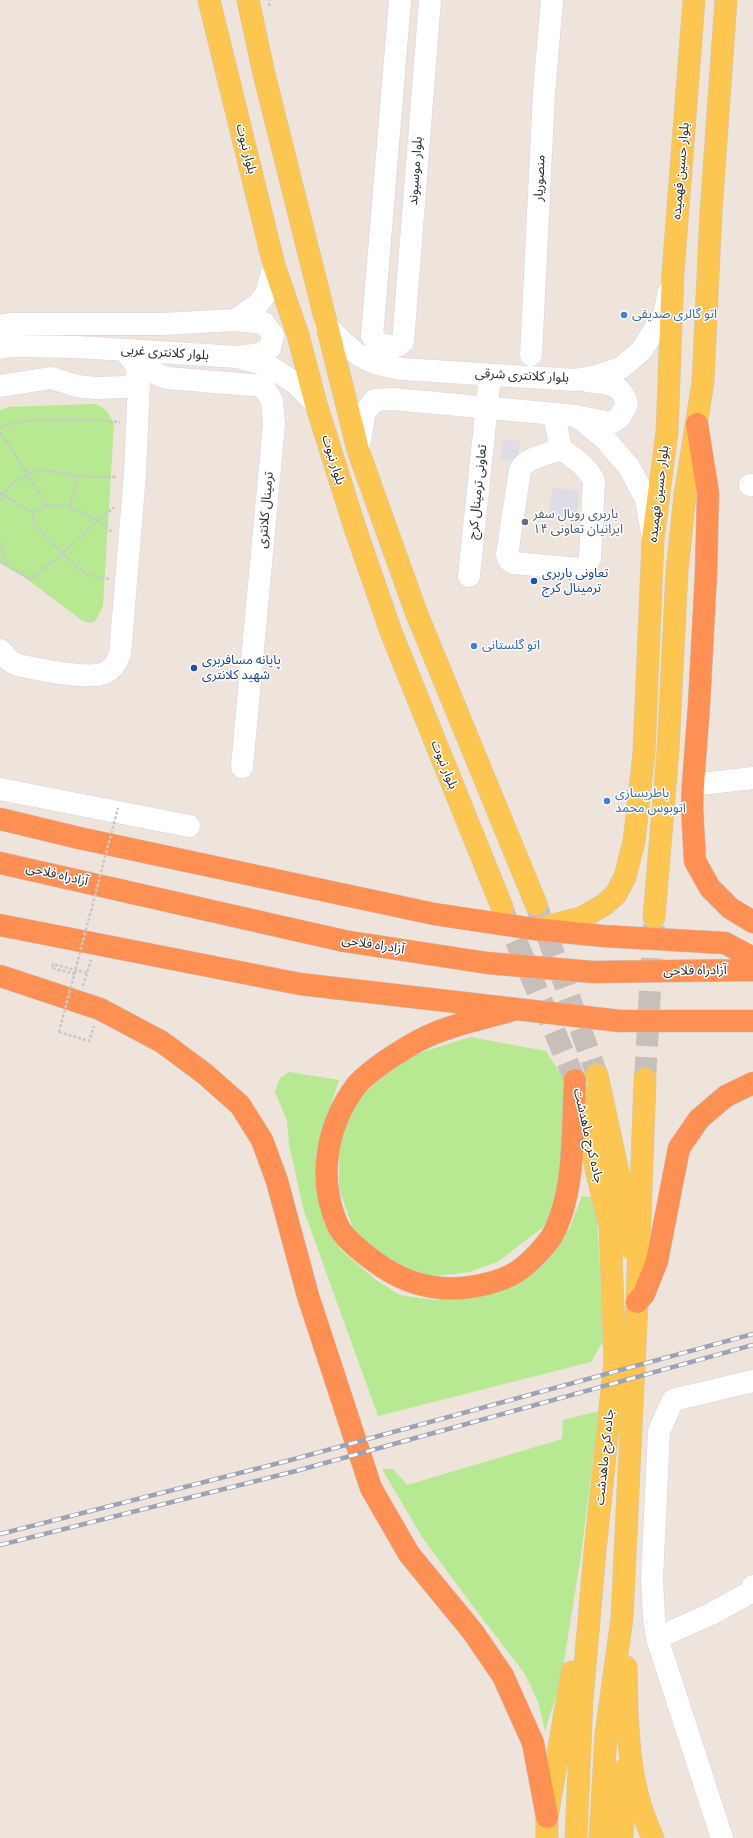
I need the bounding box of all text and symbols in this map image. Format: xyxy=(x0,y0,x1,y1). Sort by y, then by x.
street label: بلوار نبوت xyxy=(232,122,260,176)
street label: بلوار حسین فهمیده xyxy=(669,122,693,220)
street label: بلوار موسیوند xyxy=(406,136,426,206)
street label: منصوریار xyxy=(531,154,549,202)
place label: اتو گالری صدیقی xyxy=(632,307,717,323)
marker: اتو گالری صدیقی xyxy=(619,310,629,320)
street label: بلوار کلانتری غربی xyxy=(120,342,210,364)
street label: بلوار کلانتری شرقی xyxy=(475,366,569,386)
street label: بلوار نبوت xyxy=(318,433,348,487)
street label: تعاونی ترمینال کرج xyxy=(465,444,491,540)
street label: بلوار حسین فهمیده xyxy=(645,445,673,543)
street label: ترمینال کلانتری xyxy=(255,471,277,549)
place label: باربری رویال سفر ایرانیان تعاونی ۱۴ xyxy=(533,507,623,538)
marker: باربری رویال سفر ایرانیان تعاونی ۱۴ xyxy=(520,517,530,527)
place label: تعاونی باربری ترمینال کرج xyxy=(542,566,608,597)
marker: تعاونی باربری ترمینال کرج xyxy=(529,576,539,586)
place label: اتو گلستانی xyxy=(482,638,540,654)
marker: اتو گلستانی xyxy=(469,641,479,651)
place label: پایانه مسافربری شهید کلانتری xyxy=(202,653,281,684)
marker: پایانه مسافربری شهید کلانتری xyxy=(189,663,199,673)
street label: بلوار نبوت xyxy=(427,738,461,792)
place label: باطریسازی اتوبوس محمد xyxy=(615,786,686,817)
marker: باطریسازی اتوبوس محمد xyxy=(602,796,612,806)
street label: آزادراه فلاحی xyxy=(24,860,90,890)
street label: آزادراه فلاحی xyxy=(340,932,406,958)
street label: آزادراه فلاحی xyxy=(663,963,727,979)
street label: جاده کرج ماهدشت xyxy=(569,1087,607,1185)
street label: جاده کرج ماهدشت xyxy=(592,1408,618,1506)

